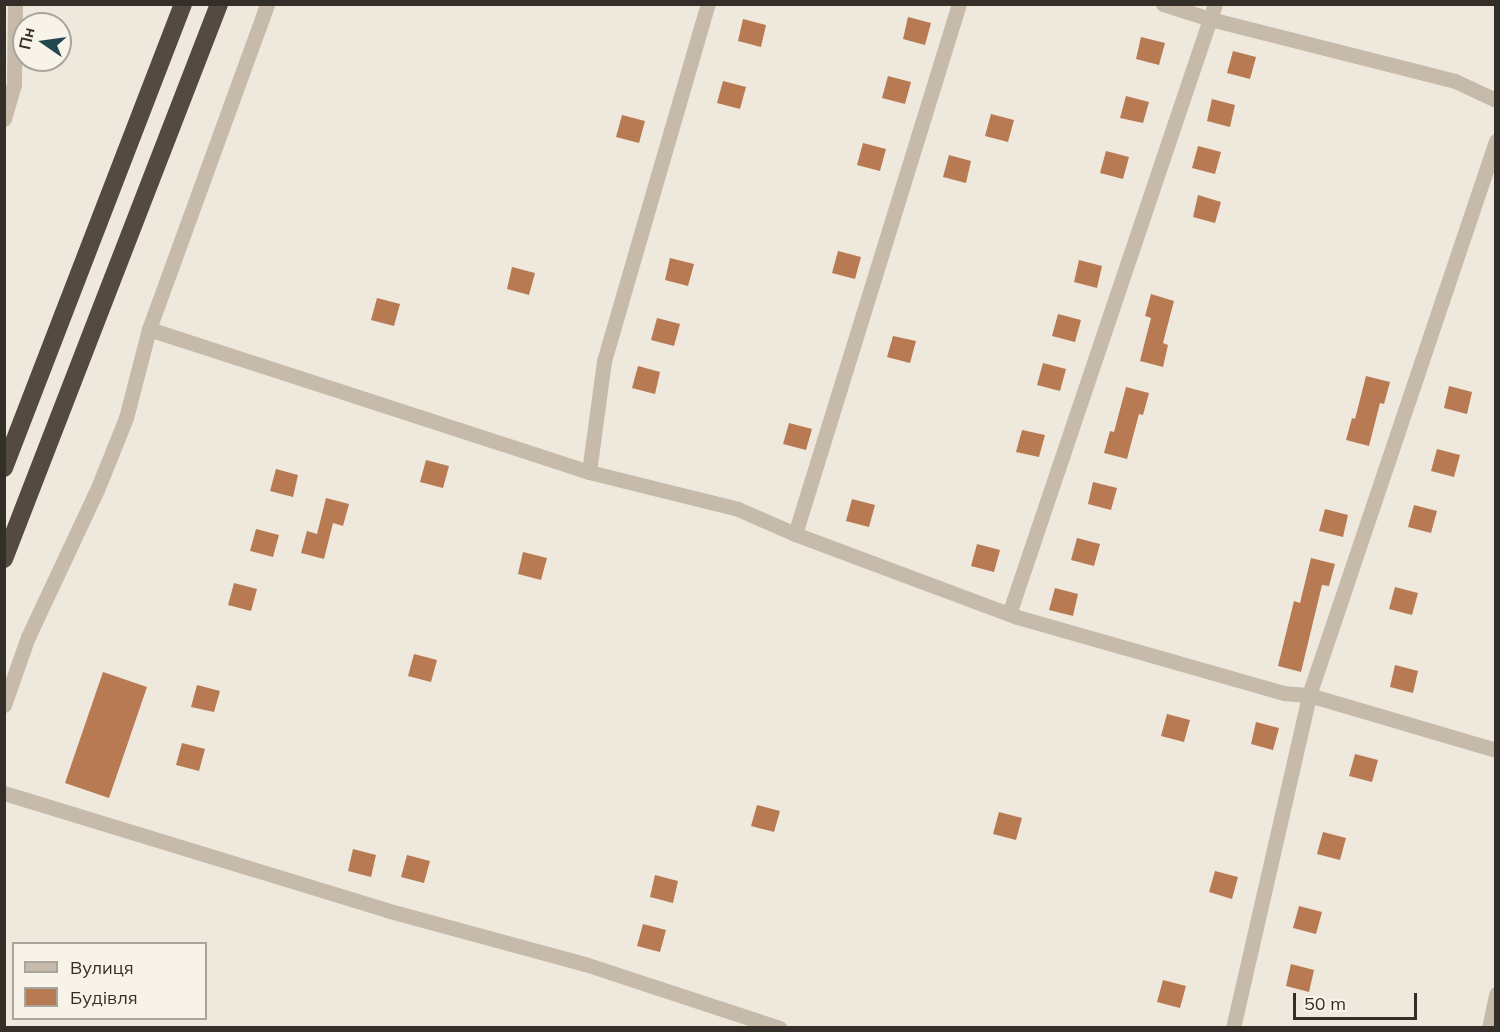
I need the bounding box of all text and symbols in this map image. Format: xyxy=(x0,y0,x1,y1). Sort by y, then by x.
north arrow xyxy=(12,12,72,72)
text: Пн xyxy=(14,25,39,51)
legend xyxy=(12,942,207,1020)
text: Вулиця xyxy=(70,956,134,979)
scale bar xyxy=(1296,981,1420,1019)
text: Будівля xyxy=(70,986,138,1009)
text: 50 m xyxy=(1304,992,1346,1015)

